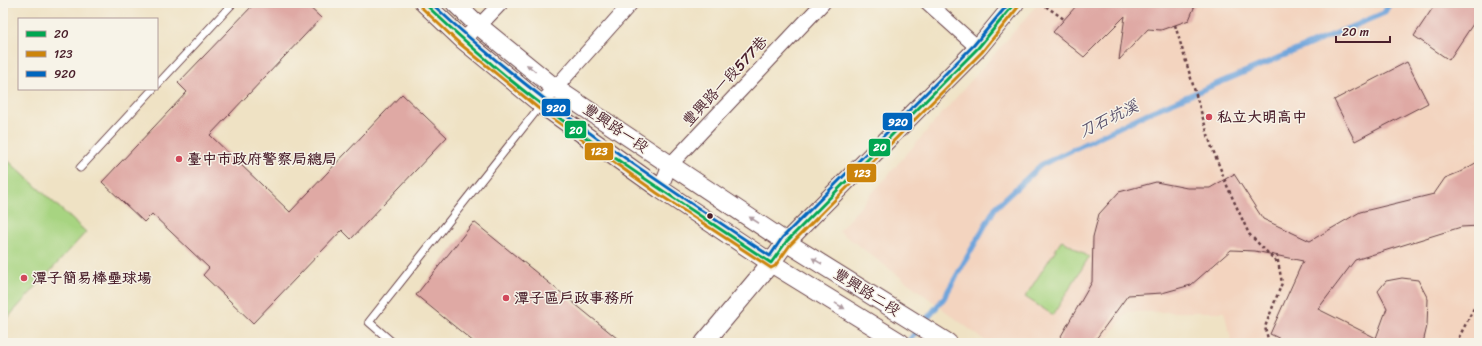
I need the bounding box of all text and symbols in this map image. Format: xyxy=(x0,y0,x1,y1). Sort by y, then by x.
legend xyxy=(18,18,158,90)
scale bar xyxy=(1336,18,1390,44)
text: 20 m xyxy=(1342,21,1369,43)
text: 20 xyxy=(54,23,69,45)
street label: 豐興路一段577巷 xyxy=(676,30,774,132)
text: 123 xyxy=(54,43,73,65)
text: 920 xyxy=(54,63,76,85)
one-way arrow xyxy=(526,64,536,72)
water label: 刀石坑溪 xyxy=(1073,91,1144,146)
street label: 豐興路一段 xyxy=(578,96,654,160)
line badge: 920 xyxy=(541,98,571,117)
text: 920 xyxy=(546,99,566,118)
place label: 私立大明高中 xyxy=(1217,104,1307,130)
line badge: 920 xyxy=(882,112,913,131)
marker: 私立大明高中 xyxy=(1204,112,1214,122)
text: 920 xyxy=(888,113,908,132)
line badge: 20 xyxy=(564,120,587,139)
text: 20 xyxy=(568,121,583,140)
line badge: 20 xyxy=(868,138,891,157)
text: 20 xyxy=(872,138,887,157)
line badge: 123 xyxy=(584,142,614,161)
text: 123 xyxy=(590,142,609,161)
place label: 臺中市政府警察局總局 xyxy=(187,146,337,172)
marker: 臺中市政府警察局總局 xyxy=(174,154,184,164)
line badge: 123 xyxy=(846,163,877,183)
text: 123 xyxy=(853,164,872,183)
unlabelled marker xyxy=(705,211,715,221)
one-way arrow xyxy=(749,216,759,224)
one-way arrow xyxy=(812,257,823,265)
street label: 豐興路二段 xyxy=(828,261,906,323)
place label: 潭子簡易棒壘球場 xyxy=(32,265,152,291)
marker: 潭子簡易棒壘球場 xyxy=(19,273,29,283)
place label: 潭子區戶政事務所 xyxy=(514,285,634,311)
marker: 潭子區戶政事務所 xyxy=(501,293,511,303)
one-way arrow xyxy=(834,302,846,309)

